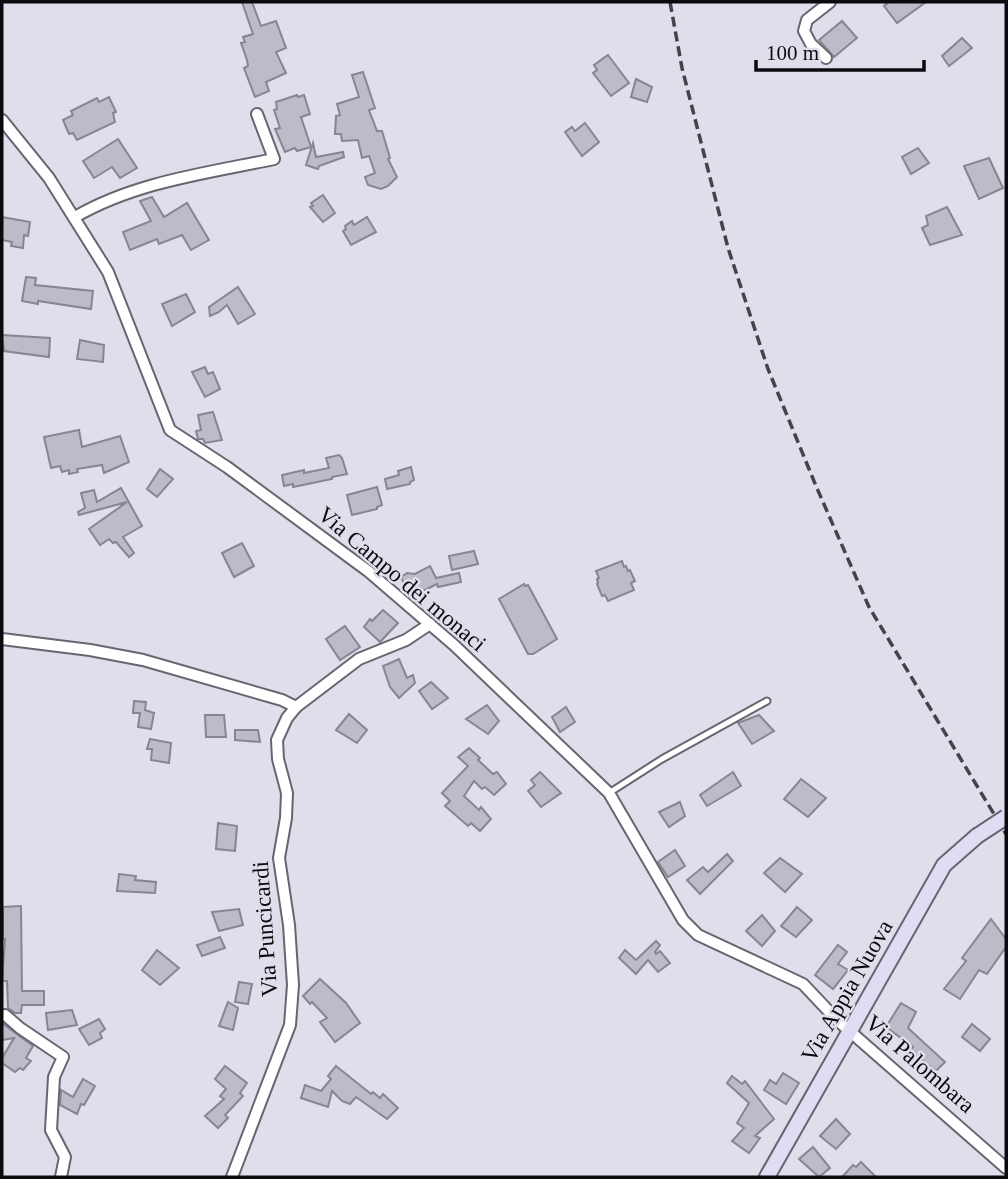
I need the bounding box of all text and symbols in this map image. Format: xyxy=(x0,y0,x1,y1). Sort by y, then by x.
scale bar xyxy=(756,28,924,72)
text: 100 m xyxy=(766,41,819,65)
street label: Via Campo dei monaci xyxy=(313,502,491,656)
street label: Via Puncicardi xyxy=(248,860,282,998)
street label: Via Appia Nuova xyxy=(796,916,898,1066)
street label: Via Palombara xyxy=(861,1010,979,1118)

